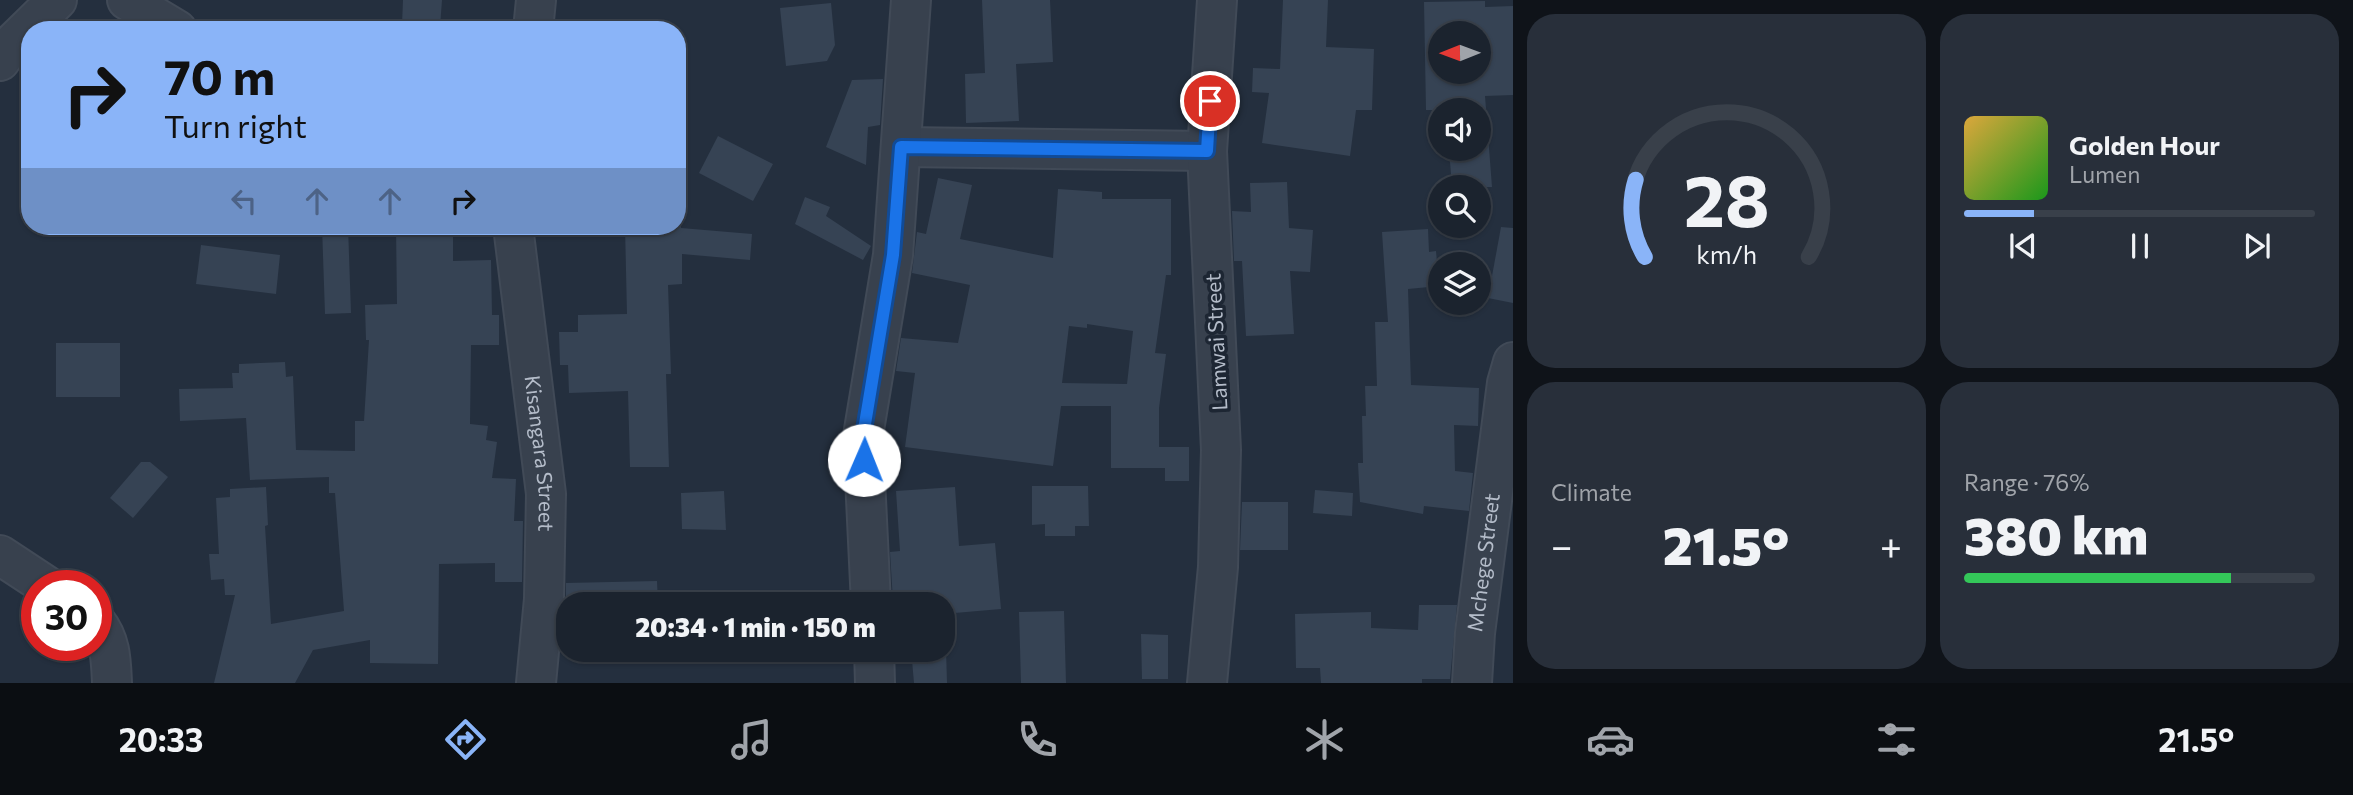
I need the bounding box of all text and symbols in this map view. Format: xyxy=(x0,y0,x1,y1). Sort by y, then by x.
north arrow xyxy=(1428,21,1491,84)
map controls xyxy=(1428,21,1491,315)
text: 70 m xyxy=(164,45,275,105)
icon: right xyxy=(49,49,140,140)
pin xyxy=(1180,71,1240,131)
icon: arrive xyxy=(1191,82,1229,120)
button: sound xyxy=(1428,98,1491,161)
text: Turn right xyxy=(164,105,307,145)
text: Golden Hour xyxy=(2069,129,2220,160)
text: 28 xyxy=(1684,153,1770,242)
text: Lumen xyxy=(2069,160,2140,188)
button: search xyxy=(1428,175,1491,238)
icon: left xyxy=(225,182,263,220)
icon: ahead xyxy=(298,182,336,220)
icon: ahead xyxy=(371,182,409,220)
icon: right xyxy=(444,182,482,220)
icon: previous xyxy=(2004,227,2042,265)
icon: pause xyxy=(2121,227,2159,265)
icon: next xyxy=(2238,227,2276,265)
text: km/h xyxy=(1696,239,1757,269)
button: layers xyxy=(1428,252,1491,315)
street label: Lamwai Street xyxy=(1199,273,1232,411)
street label: Kisangara Street xyxy=(520,374,560,532)
position arrow xyxy=(827,423,901,497)
text: Range · 76% xyxy=(1964,468,2089,496)
text: Climate xyxy=(1551,478,1632,506)
street label: Mchege Street xyxy=(1461,492,1504,633)
text: 380 km xyxy=(1964,502,2148,566)
text: 21.5° xyxy=(1663,512,1789,576)
text: − xyxy=(1551,521,1573,568)
text: + xyxy=(1880,521,1902,568)
speed limit sign: 30 xyxy=(21,570,112,661)
text: 20:34 · 1 min · 150 m xyxy=(635,611,876,642)
icon: directions xyxy=(441,715,490,764)
icon: music xyxy=(727,715,776,764)
icon: phone xyxy=(1013,715,1062,764)
icon: climate xyxy=(1300,715,1349,764)
icon: car xyxy=(1586,715,1635,764)
icon: filters xyxy=(1872,715,1921,764)
text: 20:33 xyxy=(119,719,203,759)
text: 21.5° xyxy=(2158,719,2234,759)

